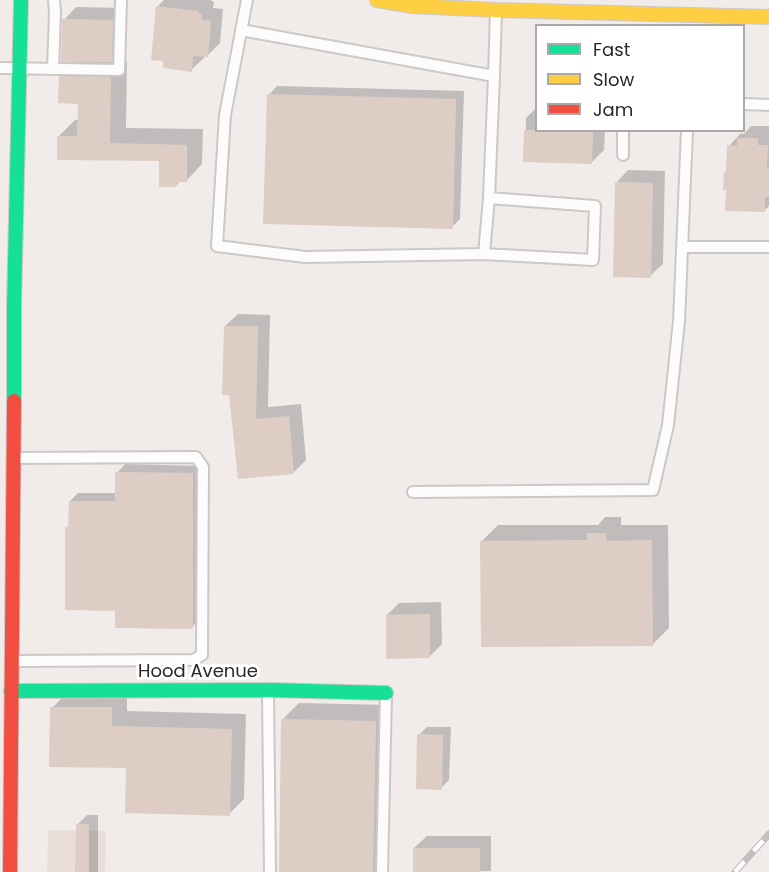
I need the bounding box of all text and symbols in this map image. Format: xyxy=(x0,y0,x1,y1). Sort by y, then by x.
legend xyxy=(535,24,745,132)
text: Fast xyxy=(593,37,630,62)
text: Slow xyxy=(593,67,634,92)
text: Jam xyxy=(593,97,633,122)
street label: Hood Avenue xyxy=(138,661,258,683)

